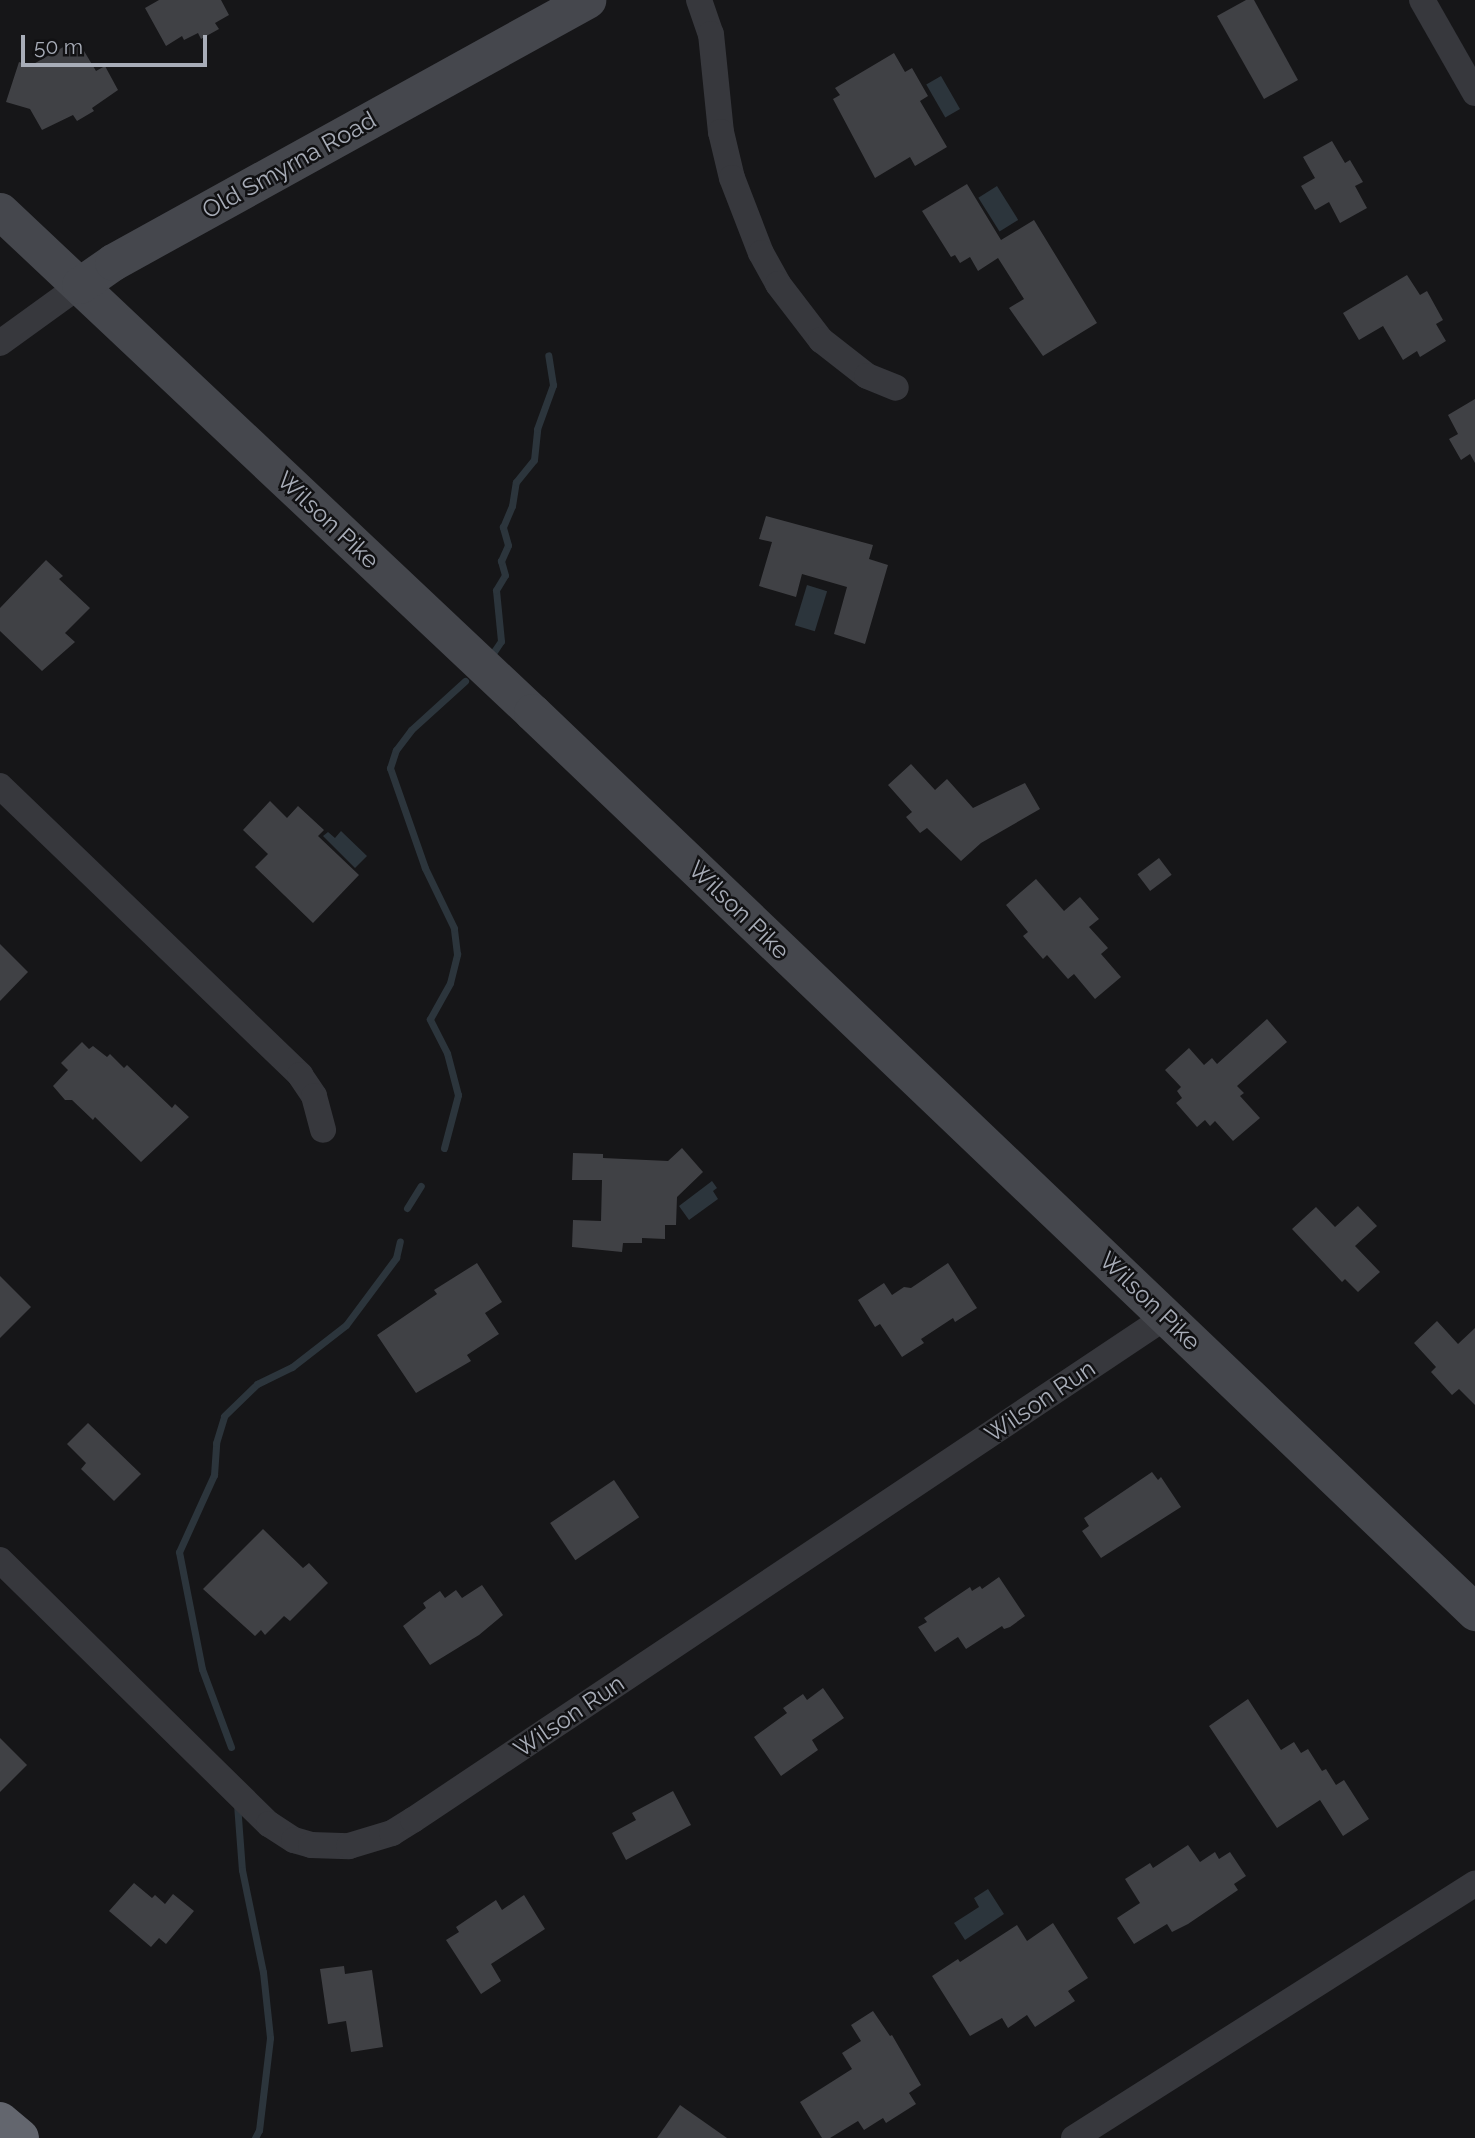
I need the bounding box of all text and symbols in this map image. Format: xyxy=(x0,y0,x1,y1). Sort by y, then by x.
scale bar xyxy=(24,21,210,65)
text: 50 m xyxy=(34,34,83,59)
street label: Old Smyrna Road xyxy=(197,105,381,225)
street label: Wilson Pike xyxy=(271,465,385,575)
street label: Wilson Pike xyxy=(683,855,795,965)
street label: Wilson Pike xyxy=(1094,1246,1206,1356)
street label: Wilson Run xyxy=(979,1354,1101,1448)
street label: Wilson Run xyxy=(508,1669,630,1763)

